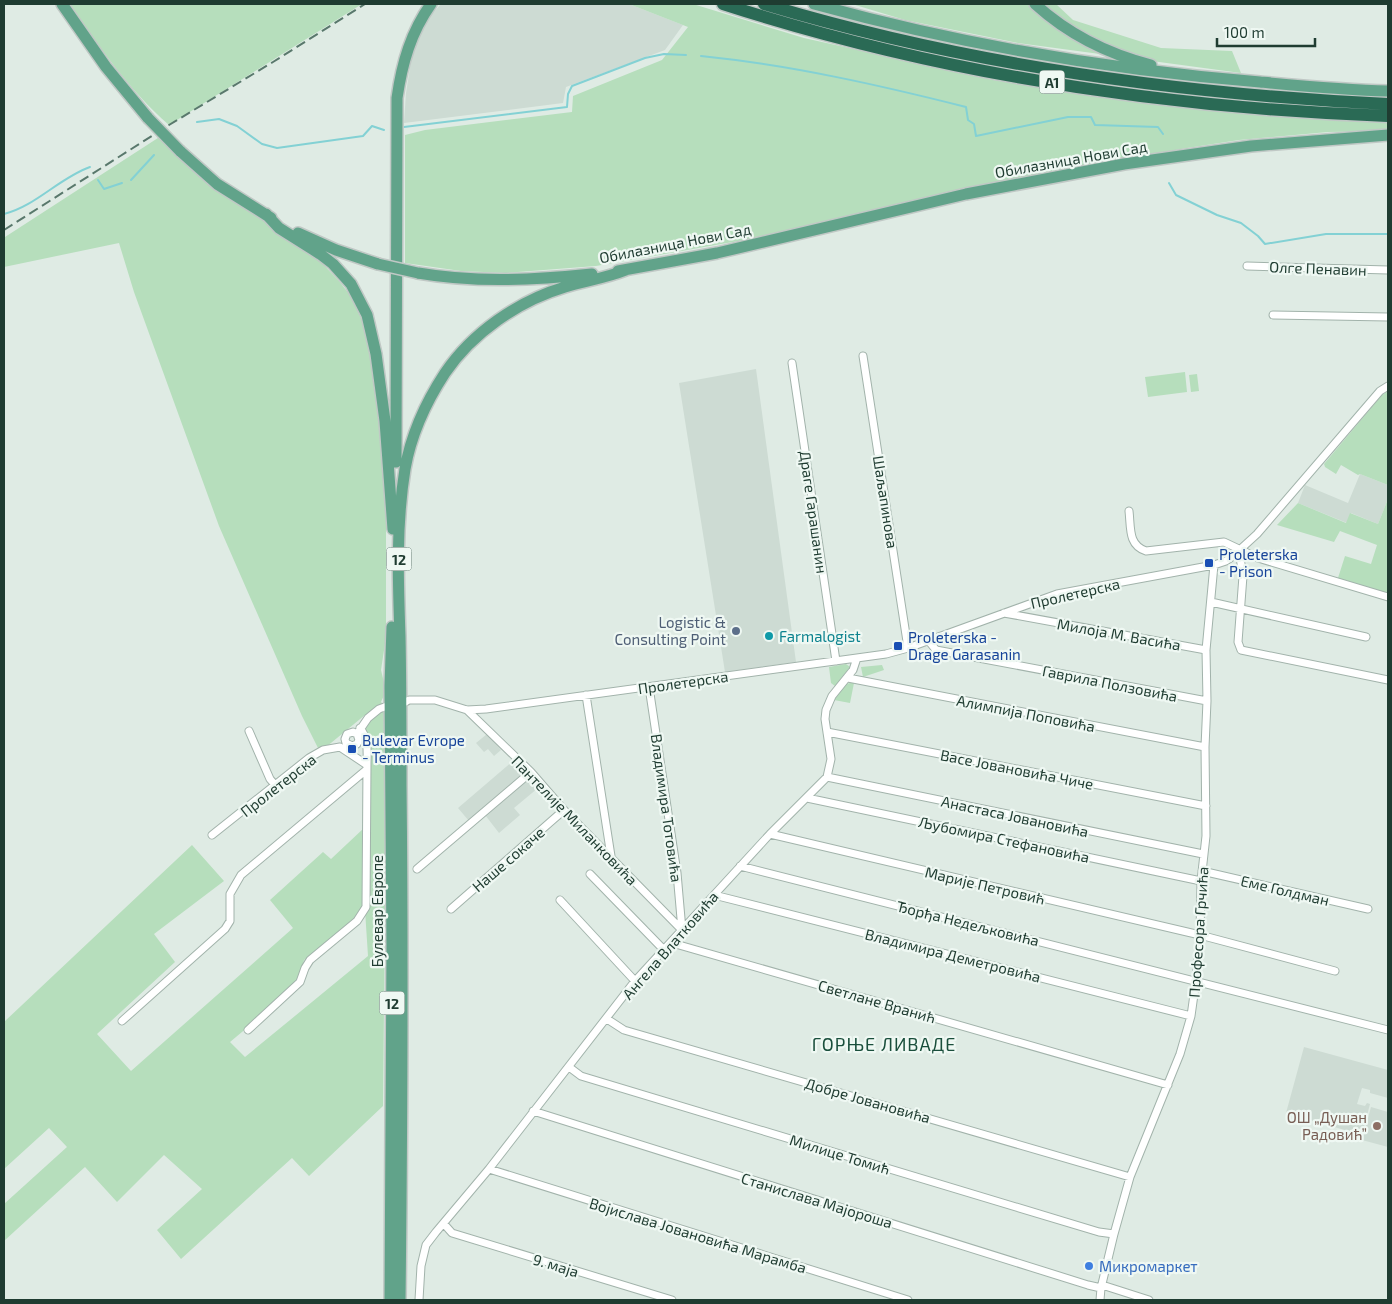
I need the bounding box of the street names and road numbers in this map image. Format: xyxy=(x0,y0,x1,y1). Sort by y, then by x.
road number: A1 xyxy=(1040,70,1064,94)
street label: Обилазница Нови Сад xyxy=(993,137,1149,181)
street label: Обилазница Нови Сад xyxy=(598,219,753,267)
street label: Олге Пенавин xyxy=(1269,257,1367,279)
street label: Драге Гарашанин xyxy=(796,450,832,574)
street label: Шаљапинова xyxy=(870,454,902,550)
road number: 12 xyxy=(386,548,412,570)
street label: Пролетерска xyxy=(1029,574,1121,612)
street label: Милоја М. Васића xyxy=(1056,614,1182,655)
street label: Гаврила Ползовића xyxy=(1041,661,1179,705)
street label: Пролетерска xyxy=(637,667,729,697)
street label: Алимпија Поповића xyxy=(955,691,1097,736)
street label: Владимира Тотовића xyxy=(648,733,686,883)
street label: Васе Јовановића Чиче xyxy=(939,745,1095,793)
street label: Пролетерска xyxy=(237,750,319,820)
street label: Пантелије Миланковића xyxy=(508,752,642,889)
street label: Анастаса Јовановића xyxy=(940,792,1090,840)
street label: Љубомира Стефановића xyxy=(917,812,1091,867)
street label: Наше сокаче xyxy=(468,823,548,895)
street label: Булевар Европе xyxy=(368,855,387,967)
street label: Марије Петровић xyxy=(923,862,1047,909)
street label: Професора Грчића xyxy=(1184,866,1212,998)
street label: Еме Голдман xyxy=(1239,871,1331,909)
street label: Ангела Влатковића xyxy=(618,887,722,1003)
street label: Ђорђа Недељковића xyxy=(895,897,1041,950)
street label: Владимира Деметровића xyxy=(863,924,1043,986)
street label: Светлане Вранић xyxy=(816,976,938,1026)
road number: 12 xyxy=(380,991,404,1014)
street label: Добре Јовановића xyxy=(803,1074,933,1126)
street label: Милице Томић xyxy=(788,1130,892,1178)
street label: Станислава Мајороша xyxy=(739,1168,895,1233)
street label: Војислава Јовановића Марамба xyxy=(587,1193,809,1278)
street label: 9. маја xyxy=(531,1250,581,1281)

